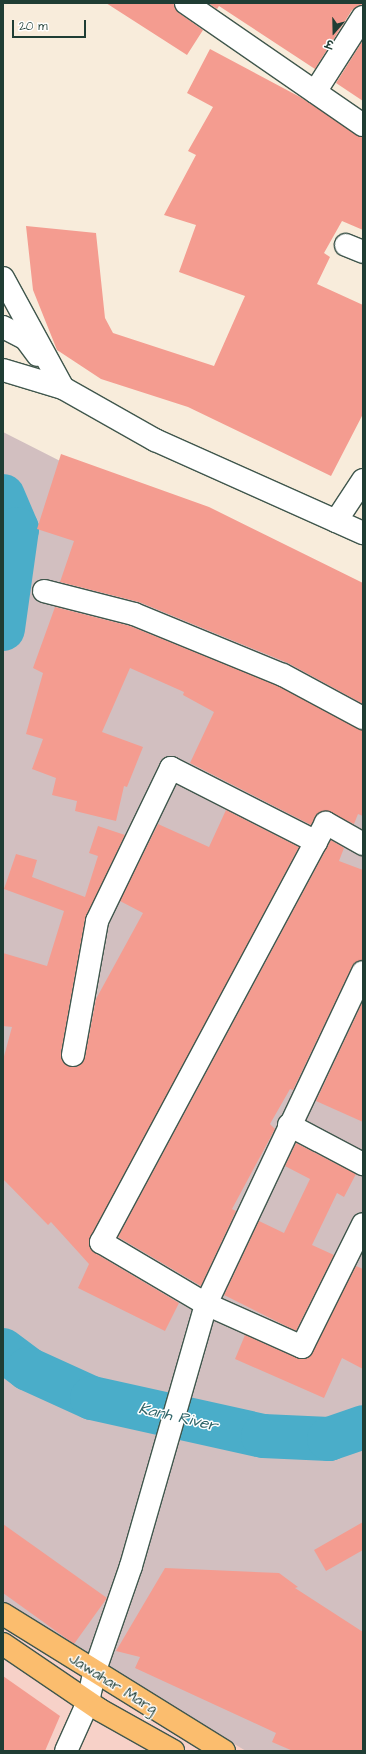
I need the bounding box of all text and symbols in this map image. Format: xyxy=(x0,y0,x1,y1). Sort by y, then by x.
scale bar xyxy=(14,12,88,38)
north arrow xyxy=(314,12,354,52)
text: 20 m xyxy=(19,18,48,35)
text: उ xyxy=(324,35,336,52)
water label: Kanh River xyxy=(137,1399,219,1435)
street label: Jawahar Marg xyxy=(66,1650,160,1718)

